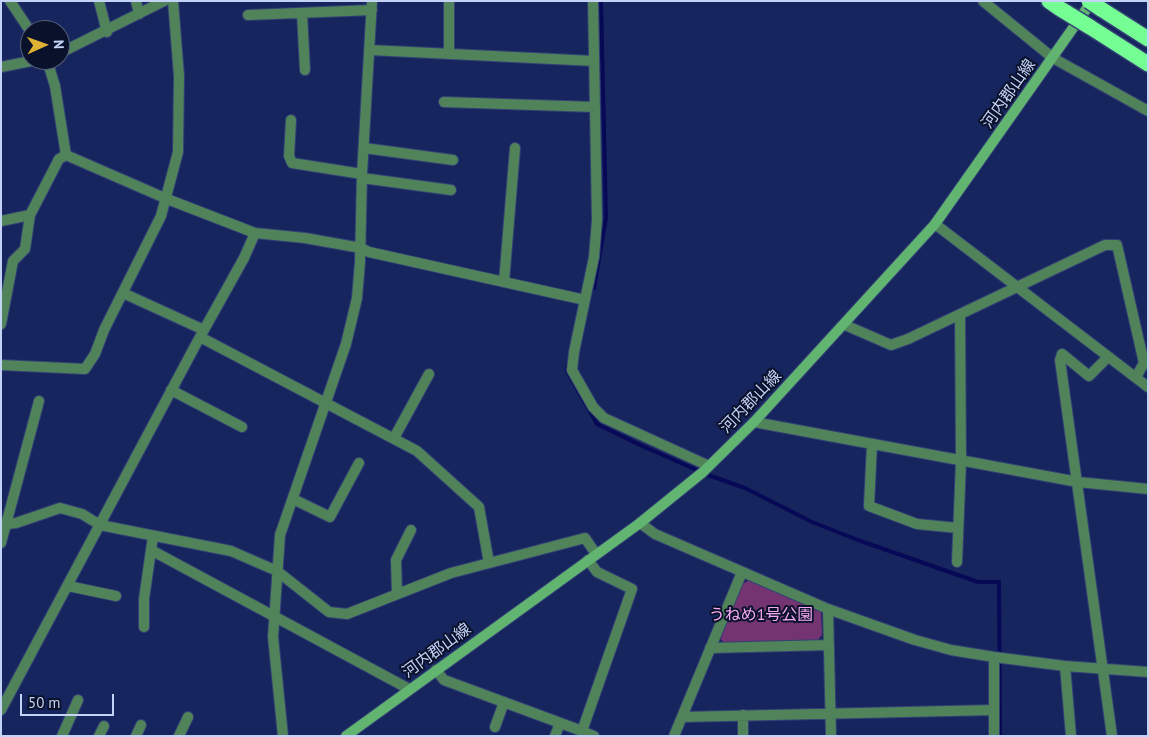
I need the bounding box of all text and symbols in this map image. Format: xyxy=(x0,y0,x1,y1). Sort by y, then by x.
north arrow xyxy=(20,20,70,70)
text: N xyxy=(50,40,68,49)
street label: 河内郡山線 xyxy=(978,56,1040,132)
street label: 河内郡山線 xyxy=(716,367,786,437)
park label: うねめ1号公園 xyxy=(709,605,813,625)
street label: 河内郡山線 xyxy=(399,620,475,682)
scale bar xyxy=(22,684,116,716)
text: 50 m xyxy=(28,693,61,712)

